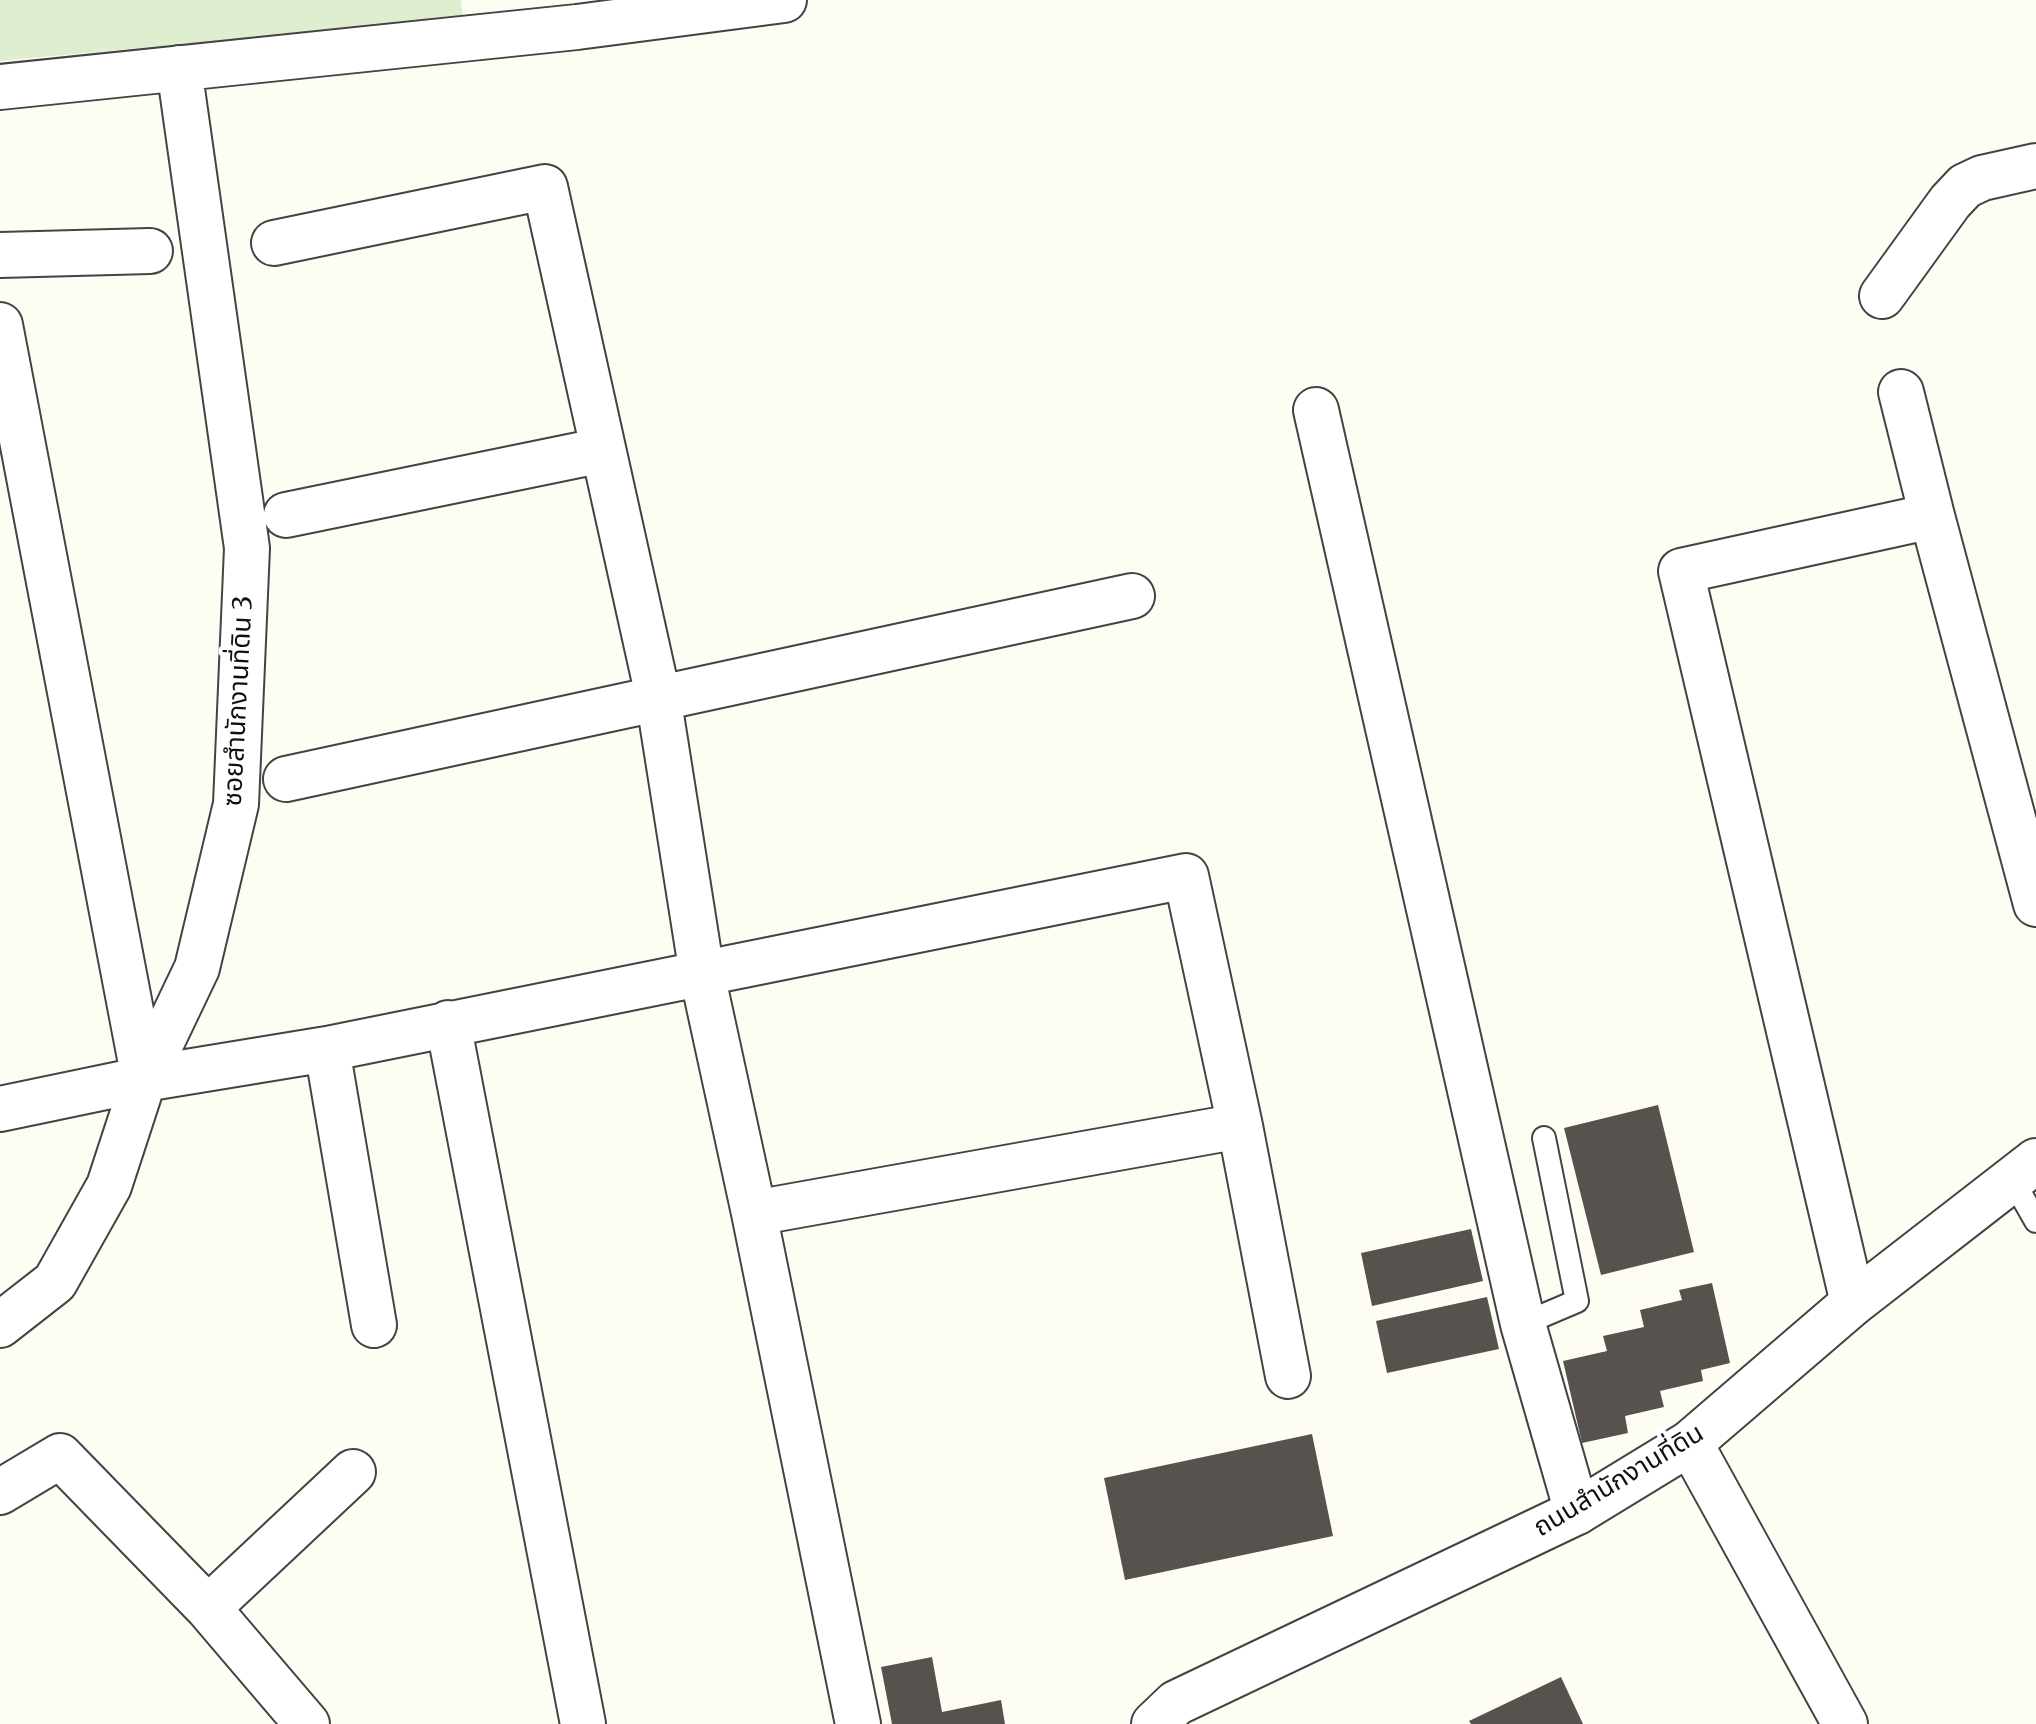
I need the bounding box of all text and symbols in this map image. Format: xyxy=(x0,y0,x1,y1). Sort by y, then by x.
street label: ซอยสำนักงานที่ดิน 3 xyxy=(218,595,260,807)
street label: ถนนสำนักงานที่ดิน xyxy=(1528,1418,1710,1544)

